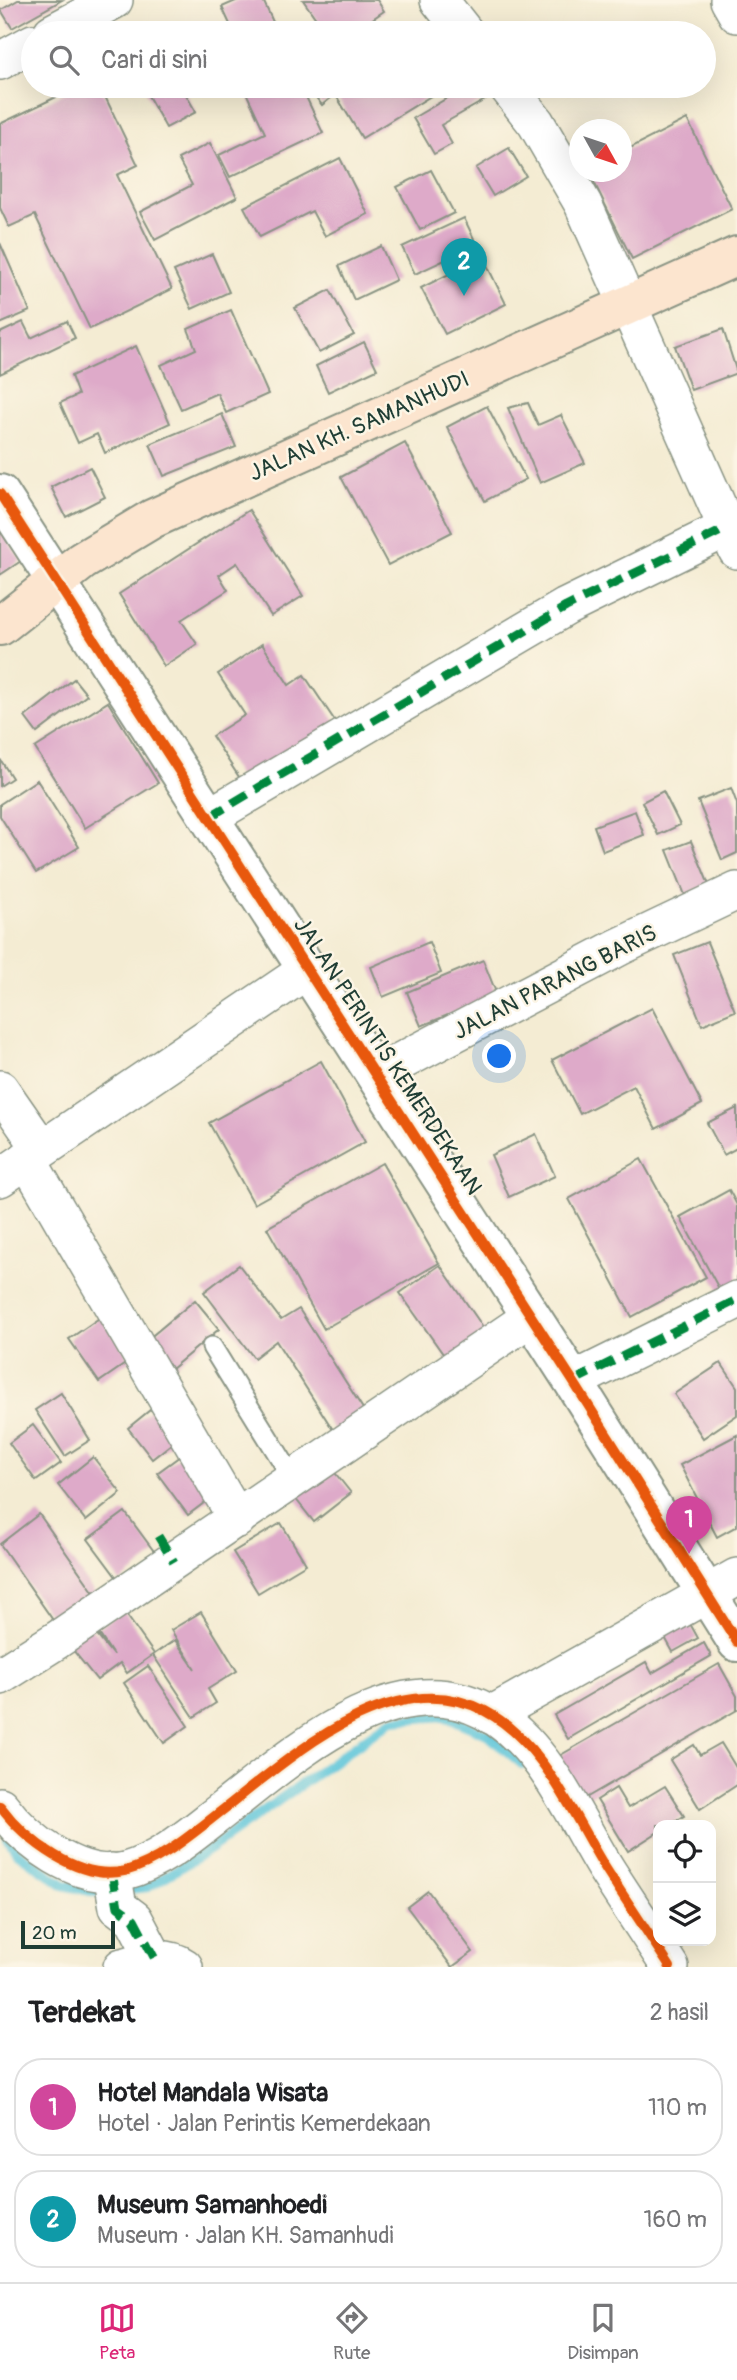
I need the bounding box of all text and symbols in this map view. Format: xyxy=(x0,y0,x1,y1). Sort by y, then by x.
search box xyxy=(21,21,716,98)
icon: search xyxy=(45,41,83,79)
text: Cari di sini xyxy=(101,44,207,76)
north arrow xyxy=(569,119,632,182)
pin: 2 xyxy=(441,238,487,296)
street label: JALAN KH. SAMANHUDI xyxy=(244,364,474,488)
street label: JALAN PERINTIS KEMERDEKAAN xyxy=(287,912,489,1200)
street label: JALAN PARANG BARIS xyxy=(448,918,662,1046)
your location xyxy=(482,1039,516,1073)
pin: 1 xyxy=(666,1496,712,1554)
map controls xyxy=(653,1820,716,1946)
button: locate xyxy=(653,1820,716,1883)
button: layers xyxy=(653,1883,716,1946)
scale bar xyxy=(21,1918,116,1950)
text: 20 m xyxy=(32,1921,77,1945)
text: Terdekat xyxy=(28,1994,135,2031)
text: 2 hasil xyxy=(650,1998,709,2027)
text: Hotel Mandala Wisata xyxy=(97,2077,328,2109)
text: 1 xyxy=(49,2093,58,2122)
text: 110 m xyxy=(648,2093,707,2122)
text: Hotel · Jalan Perintis Kemerdekaan xyxy=(97,2109,431,2138)
text: Museum Samanhoedi xyxy=(97,2189,327,2221)
text: 2 xyxy=(47,2205,59,2234)
text: 160 m xyxy=(643,2205,707,2234)
text: Museum · Jalan KH. Samanhudi xyxy=(97,2221,394,2250)
tab: Peta xyxy=(98,2299,136,2365)
tab: Rute xyxy=(333,2299,371,2365)
tab: Disimpan xyxy=(567,2299,639,2365)

